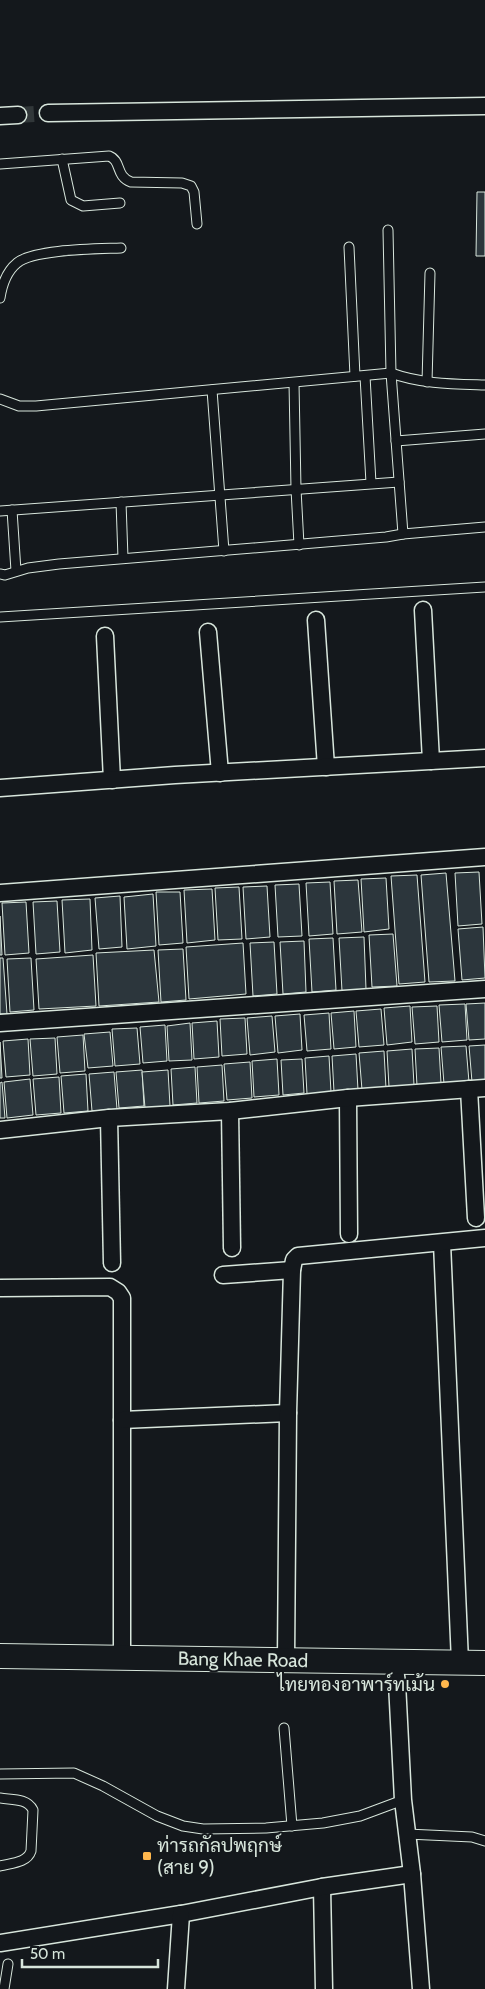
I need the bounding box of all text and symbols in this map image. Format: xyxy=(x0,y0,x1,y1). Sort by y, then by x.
street label: Bang Khae Road xyxy=(178,1647,308,1672)
place label: ไทยทองอาพาร์ทเม้น xyxy=(275,1672,435,1696)
marker: ไทยทองอาพาร์ทเม้น xyxy=(439,1678,451,1690)
place label: ท่ารถกัลปพฤกษ์ (สาย 9) xyxy=(157,1833,283,1879)
marker: ท่ารถกัลปพฤกษ์ (สาย 9) xyxy=(141,1850,153,1862)
scale bar xyxy=(22,1936,159,1968)
text: 50 m xyxy=(30,1945,65,1963)

